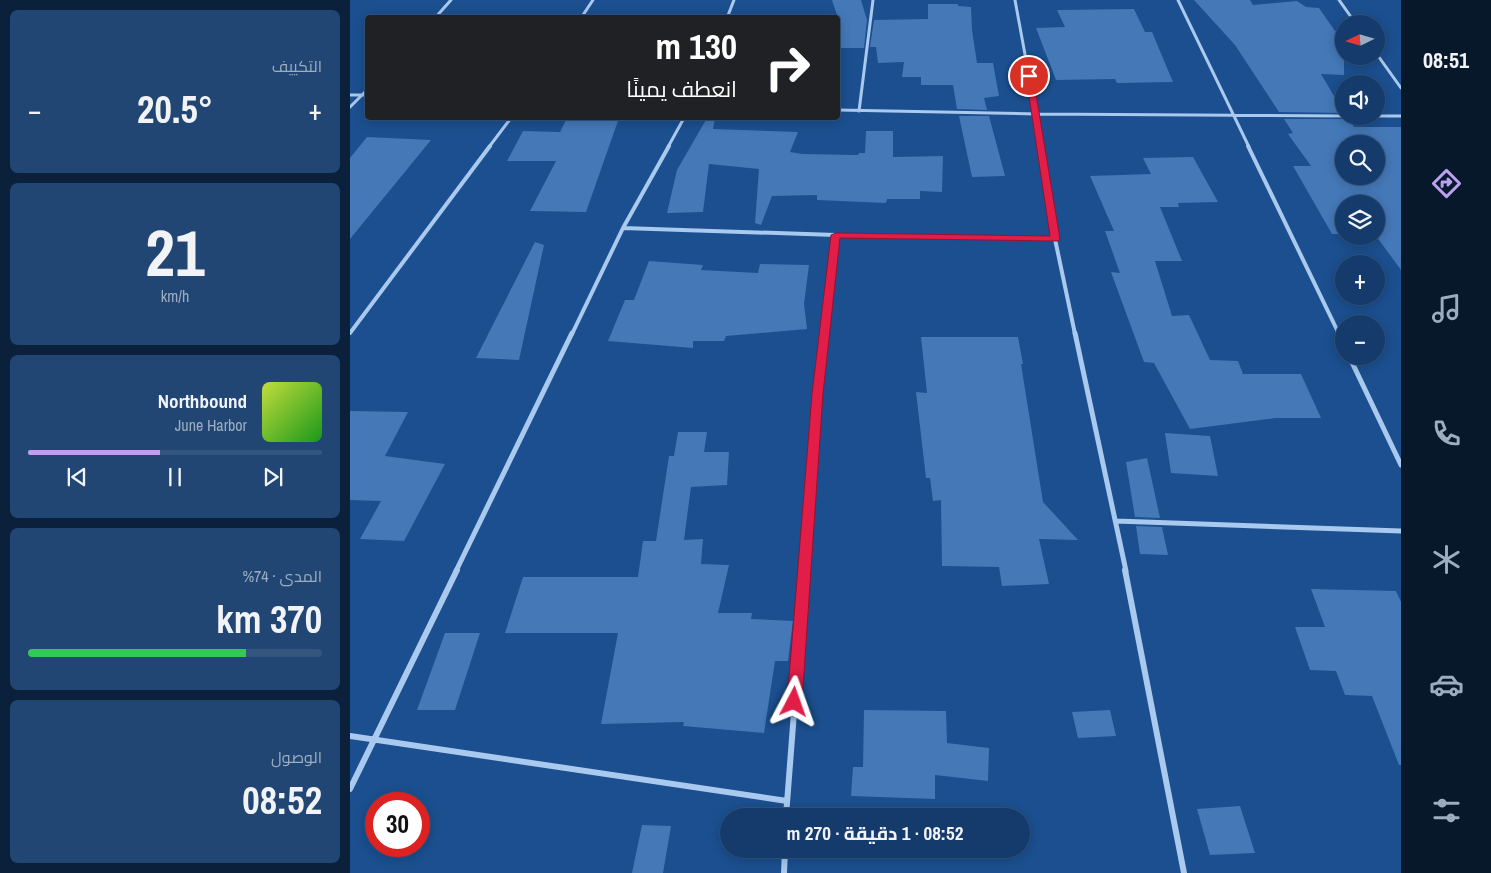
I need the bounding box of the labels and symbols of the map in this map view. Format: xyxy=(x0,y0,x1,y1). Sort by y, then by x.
north arrow xyxy=(1335,15,1385,65)
pin xyxy=(1008,55,1050,97)
position arrow xyxy=(767,675,819,727)
speed limit sign: 30 xyxy=(365,792,430,857)

